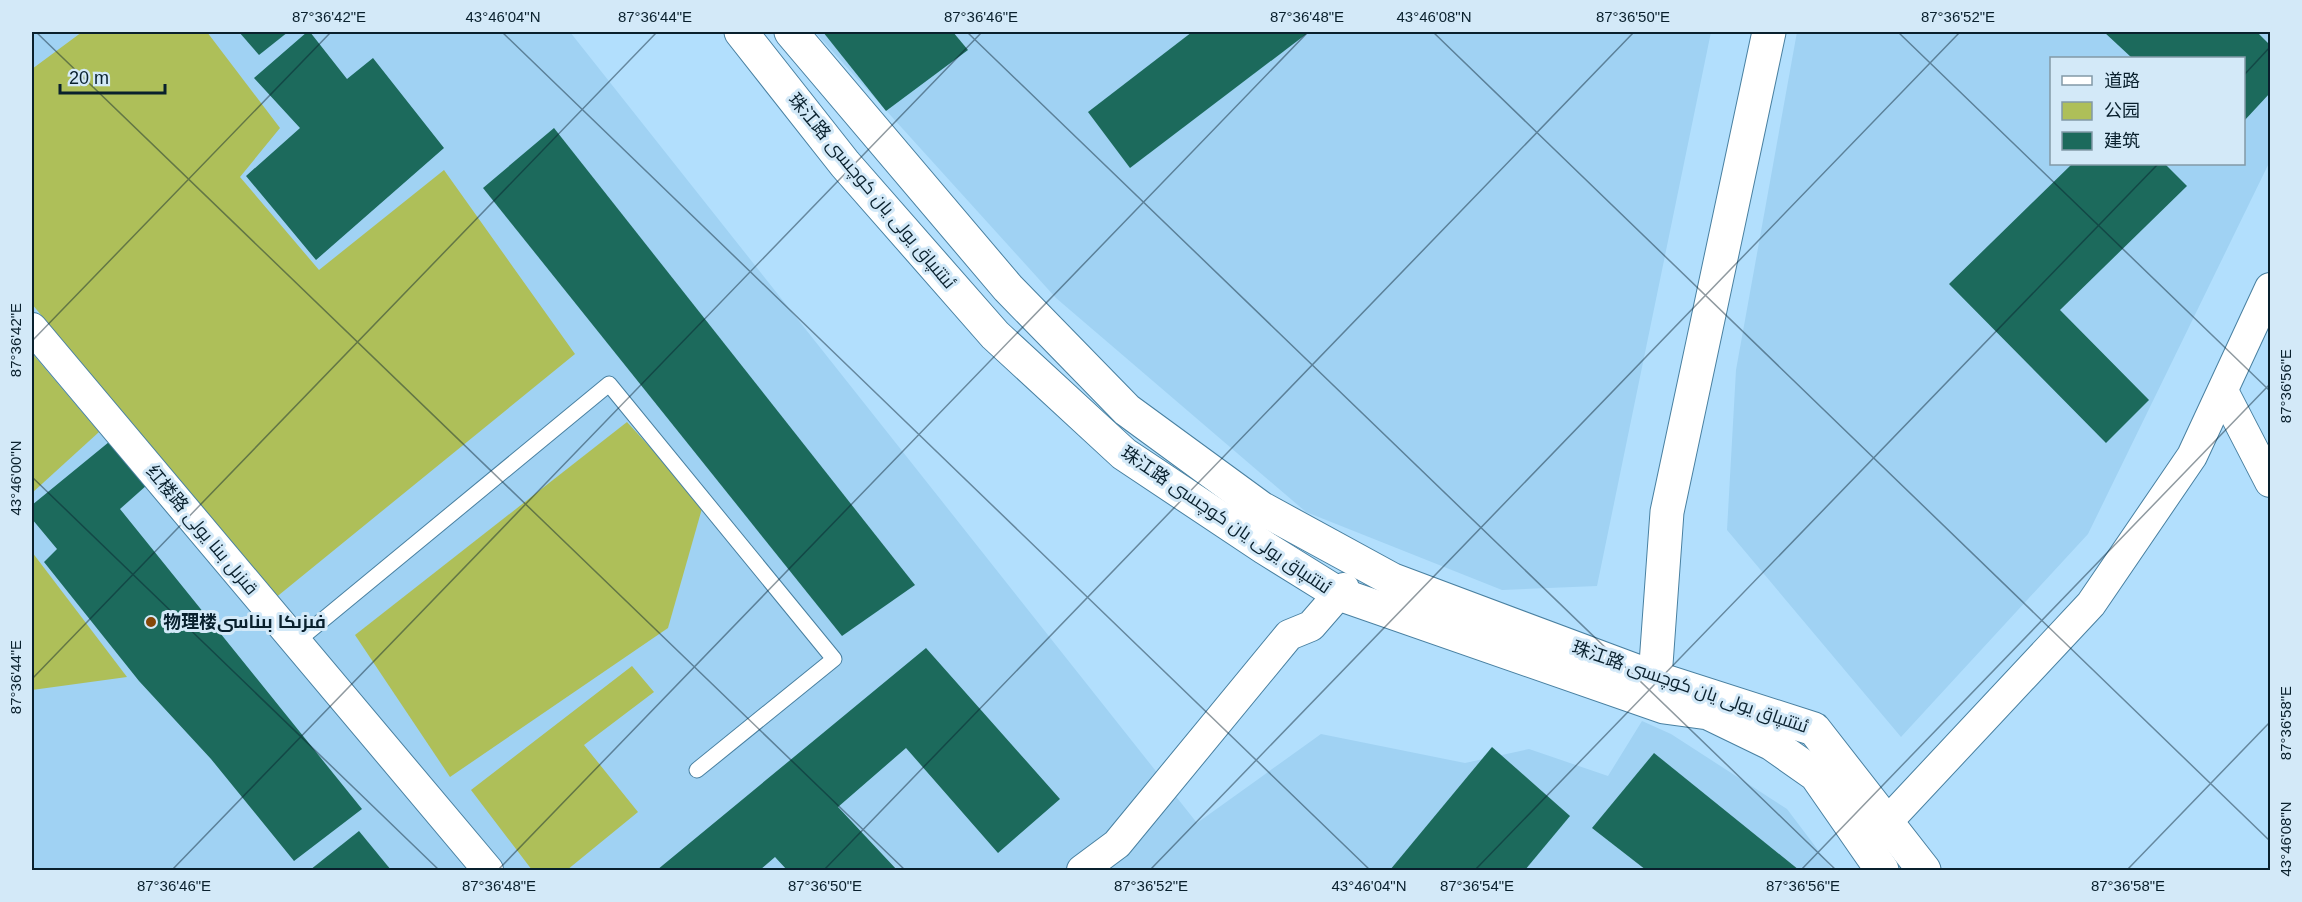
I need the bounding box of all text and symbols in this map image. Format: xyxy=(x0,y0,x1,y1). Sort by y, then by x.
text: 87°36'42"E xyxy=(292,8,366,25)
text: 43°46'04"N xyxy=(465,8,541,25)
text: 87°36'44"E xyxy=(618,8,692,25)
text: 87°36'46"E xyxy=(944,8,1018,25)
text: 87°36'48"E xyxy=(1270,8,1344,25)
text: 43°46'08"N xyxy=(1396,8,1472,25)
text: 87°36'50"E xyxy=(1596,8,1670,25)
text: 87°36'52"E xyxy=(1921,8,1995,25)
scale bar xyxy=(60,57,165,95)
legend xyxy=(2050,57,2245,165)
text: 20 m xyxy=(69,68,109,88)
text: 道路 xyxy=(2104,71,2140,91)
street label: 珠江路 ئىتتىپاق يولى يان كوچىسى xyxy=(783,89,960,294)
text: 公园 xyxy=(2104,101,2140,121)
text: 建筑 xyxy=(2104,131,2140,151)
text: 87°36'42"E xyxy=(7,303,24,377)
text: 87°36'56"E xyxy=(2277,349,2294,423)
text: 43°46'00"N xyxy=(7,440,24,516)
street label: 珠江路 ئىتتىپاق يولى يان كوچىسى xyxy=(1116,442,1335,600)
street label: 红楼路 قىزىل بىنا يولى xyxy=(141,461,262,599)
place label: 物理楼فىزىكا بىناسى xyxy=(163,612,326,633)
marker: 物理楼فىزىكا بىناسى xyxy=(144,615,158,629)
street label: 珠江路 ئىتتىپاق يولى يان كوچىسى xyxy=(1569,637,1811,739)
text: 87°36'44"E xyxy=(7,640,24,714)
text: 87°36'58"E xyxy=(2277,686,2294,760)
text: 43°46'08"N xyxy=(2277,801,2294,877)
text: 87°36'46"E xyxy=(137,877,211,894)
text: 87°36'48"E xyxy=(462,877,536,894)
text: 87°36'50"E xyxy=(788,877,862,894)
text: 87°36'52"E xyxy=(1114,877,1188,894)
text: 43°46'04"N xyxy=(1331,877,1407,894)
text: 87°36'54"E xyxy=(1440,877,1514,894)
text: 87°36'56"E xyxy=(1766,877,1840,894)
text: 87°36'58"E xyxy=(2091,877,2165,894)

